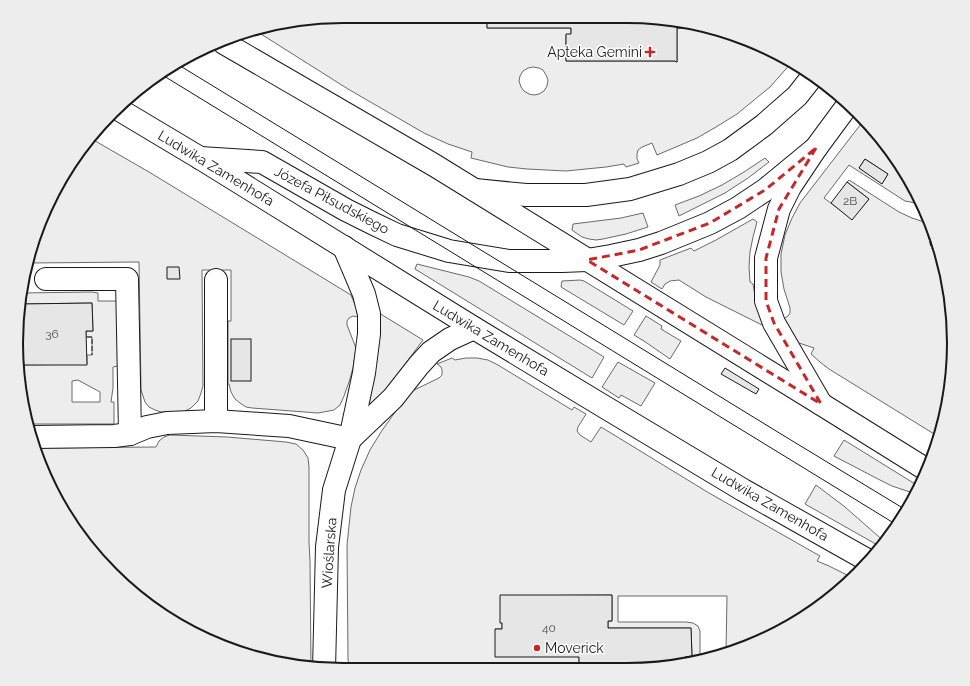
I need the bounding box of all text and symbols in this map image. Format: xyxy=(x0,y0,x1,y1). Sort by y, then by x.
place label: Apteka Gemini xyxy=(547,44,642,60)
marker: Apteka Gemini xyxy=(645,47,655,57)
street label: Ludwika Zamenhofa xyxy=(155,127,277,209)
street label: Józefa Piłsudskiego xyxy=(272,163,392,237)
house number: 2B xyxy=(843,194,857,208)
street label: Ludwika Zamenhofa xyxy=(430,297,552,379)
house number: 36 xyxy=(45,327,59,341)
street label: Ludwika Zamenhofa xyxy=(709,464,831,544)
street label: Wioślarska xyxy=(319,517,339,589)
house number: 40 xyxy=(542,621,556,635)
place label: Moverick xyxy=(545,640,604,656)
marker: Moverick xyxy=(532,643,542,653)

